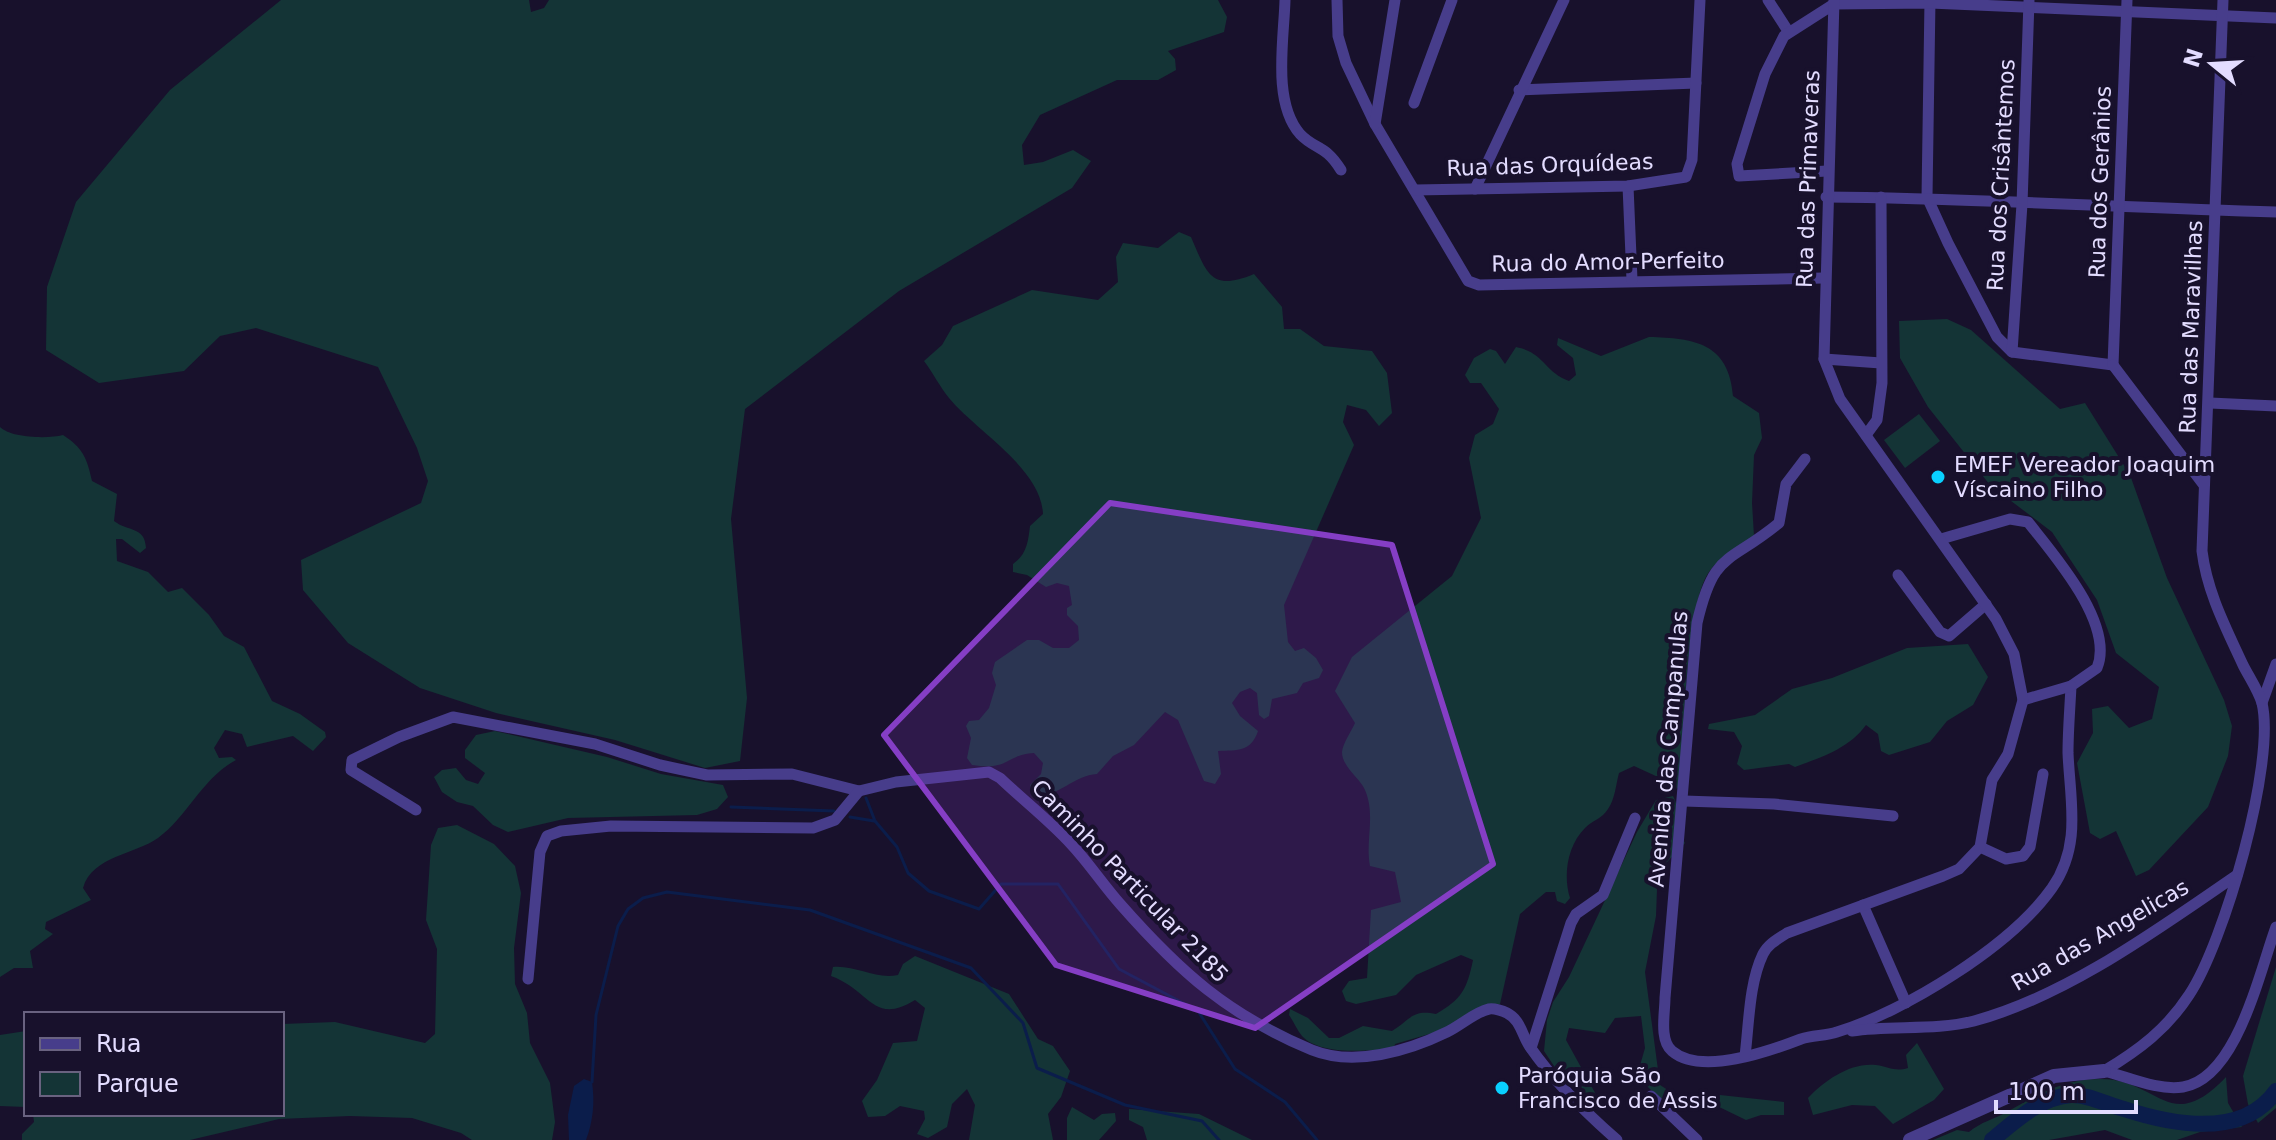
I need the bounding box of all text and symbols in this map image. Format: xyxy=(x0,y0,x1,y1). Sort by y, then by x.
north arrow xyxy=(2172,24,2252,104)
text: N xyxy=(2179,45,2208,71)
street label: Rua dos Crisântemos xyxy=(1982,58,2020,292)
street label: Rua das Primaveras xyxy=(1792,70,1824,288)
street label: Rua dos Gerânios xyxy=(2084,85,2116,279)
street label: Rua das Orquídeas xyxy=(1446,149,1654,181)
street label: Rua das Maravilhas xyxy=(2175,220,2207,434)
street label: Rua do Amor-Perfeito xyxy=(1491,247,1725,277)
place label: EMEF Vereador Joaquim Víscaino Filho xyxy=(1954,452,2215,502)
marker: EMEF Vereador Joaquim Víscaino Filho xyxy=(1929,468,1947,486)
street label: Avenida das Campanulas xyxy=(1643,610,1693,888)
street label: Caminho Particular 2185 xyxy=(1027,775,1233,987)
street label: Rua das Angelicas xyxy=(2007,874,2193,996)
legend xyxy=(24,1012,284,1116)
text: Rua xyxy=(96,1030,142,1058)
place label: Paróquia São Francisco de Assis xyxy=(1518,1063,1718,1113)
scale bar xyxy=(1996,1064,2136,1114)
text: Parque xyxy=(96,1070,179,1098)
text: 100 m xyxy=(2008,1078,2085,1106)
marker: Paróquia São Francisco de Assis xyxy=(1493,1079,1511,1097)

